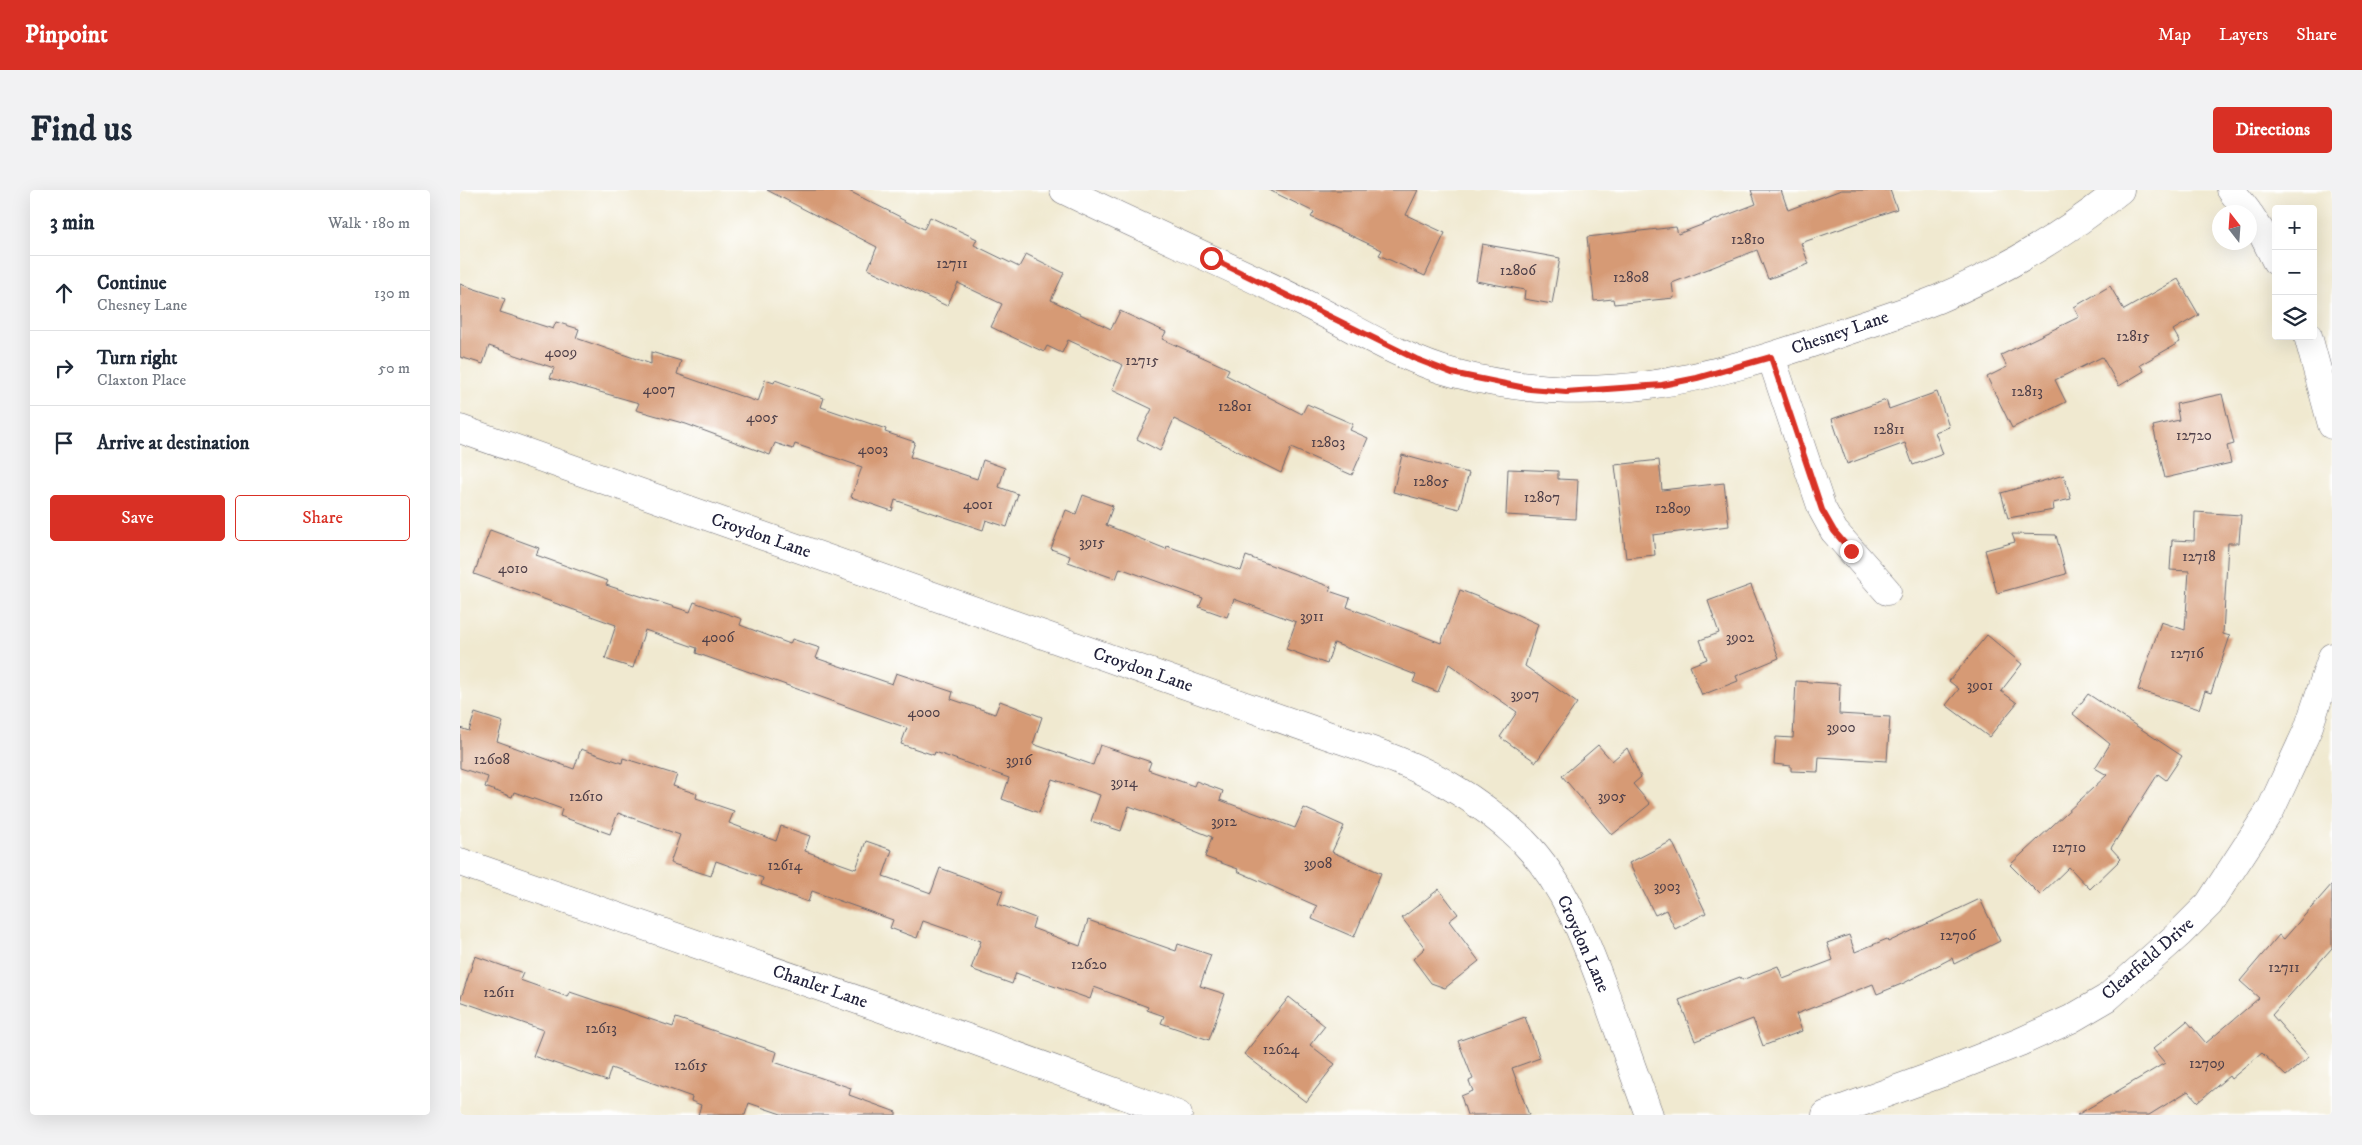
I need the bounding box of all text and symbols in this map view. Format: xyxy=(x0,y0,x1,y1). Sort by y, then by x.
text: Pinpoint xyxy=(25,20,108,50)
text: Map xyxy=(2158,24,2191,46)
text: Layers xyxy=(2219,24,2268,46)
text: Share xyxy=(2296,24,2337,46)
button: Directions xyxy=(2213,107,2332,153)
text: Find us xyxy=(30,108,132,152)
north arrow xyxy=(2212,205,2257,250)
map controls xyxy=(2272,205,2317,340)
button: + xyxy=(2272,205,2317,250)
text: 3 min xyxy=(50,210,95,236)
text: Walk · 180 m xyxy=(328,213,410,233)
house number: 12810 xyxy=(1731,230,1765,249)
route start xyxy=(1200,247,1223,270)
button: − xyxy=(2272,250,2317,295)
house number: 12711 xyxy=(936,254,968,273)
house number: 12806 xyxy=(1500,261,1537,280)
house number: 12808 xyxy=(1613,268,1649,287)
text: Continue xyxy=(97,272,167,295)
icon: ahead xyxy=(50,279,78,307)
text: 130 m xyxy=(374,283,410,303)
text: Chesney Lane xyxy=(97,295,187,315)
button: layers xyxy=(2272,295,2317,340)
street label: Chesney Lane xyxy=(1788,306,1892,360)
house number: 12815 xyxy=(2116,327,2150,346)
house number: 4009 xyxy=(545,343,577,362)
text: Turn right xyxy=(97,347,177,370)
house number: 12715 xyxy=(1125,351,1159,370)
icon: right xyxy=(50,354,78,382)
text: 50 m xyxy=(378,358,410,378)
text: Claxton Place xyxy=(97,370,186,390)
house number: 4007 xyxy=(643,380,675,399)
house number: 12813 xyxy=(2011,382,2043,401)
house number: 12801 xyxy=(1218,397,1252,416)
house number: 4005 xyxy=(746,408,779,427)
house number: 12811 xyxy=(1873,420,1905,439)
house number: 12720 xyxy=(2176,426,2212,445)
icon: arrive xyxy=(50,429,78,457)
text: Arrive at destination xyxy=(97,432,249,455)
house number: 12803 xyxy=(1311,433,1345,452)
house number: 4003 xyxy=(858,440,888,459)
house number: 12805 xyxy=(1413,472,1449,491)
house number: 12807 xyxy=(1524,488,1560,507)
button: Save xyxy=(50,495,225,541)
button: Share xyxy=(235,495,410,541)
house number: 4001 xyxy=(963,495,993,514)
house number: 12809 xyxy=(1655,499,1691,518)
street label: Croydon Lane xyxy=(708,509,814,563)
house number: 3915 xyxy=(1079,533,1105,552)
route end xyxy=(1840,540,1863,563)
house number: 12718 xyxy=(2182,547,2216,566)
house number: 4010 xyxy=(498,559,528,578)
house number: 3911 xyxy=(1300,607,1324,626)
house number: 4006 xyxy=(702,628,735,647)
house number: 3902 xyxy=(1726,628,1755,647)
street label: Croydon Lane xyxy=(1090,643,1196,697)
house number: 12716 xyxy=(2170,644,2205,663)
house number: 3901 xyxy=(1967,676,1993,695)
house number: 3907 xyxy=(1510,685,1540,704)
house number: 4000 xyxy=(908,703,940,722)
house number: 3900 xyxy=(1826,718,1856,737)
house number: 12608 xyxy=(474,750,510,769)
house number: 3916 xyxy=(1006,751,1033,770)
house number: 3914 xyxy=(1110,773,1138,792)
house number: 12610 xyxy=(569,787,603,806)
house number: 3905 xyxy=(1598,787,1627,806)
house number: 3912 xyxy=(1211,812,1238,831)
house number: 12710 xyxy=(2052,838,2086,857)
house number: 3908 xyxy=(1304,854,1332,873)
house number: 12614 xyxy=(768,856,803,875)
house number: 3903 xyxy=(1654,877,1680,896)
street label: Croydon Lane xyxy=(1552,892,1614,996)
street label: Clearfield Drive xyxy=(2097,913,2199,1005)
house number: 12706 xyxy=(1940,926,1977,945)
house number: 12620 xyxy=(1071,955,1107,974)
house number: 12711 xyxy=(2268,958,2300,977)
street label: Chanler Lane xyxy=(770,960,870,1014)
house number: 12611 xyxy=(483,983,515,1002)
house number: 12613 xyxy=(585,1019,617,1038)
house number: 12624 xyxy=(1263,1040,1300,1059)
house number: 12709 xyxy=(2189,1054,2225,1073)
house number: 12615 xyxy=(674,1056,708,1075)

